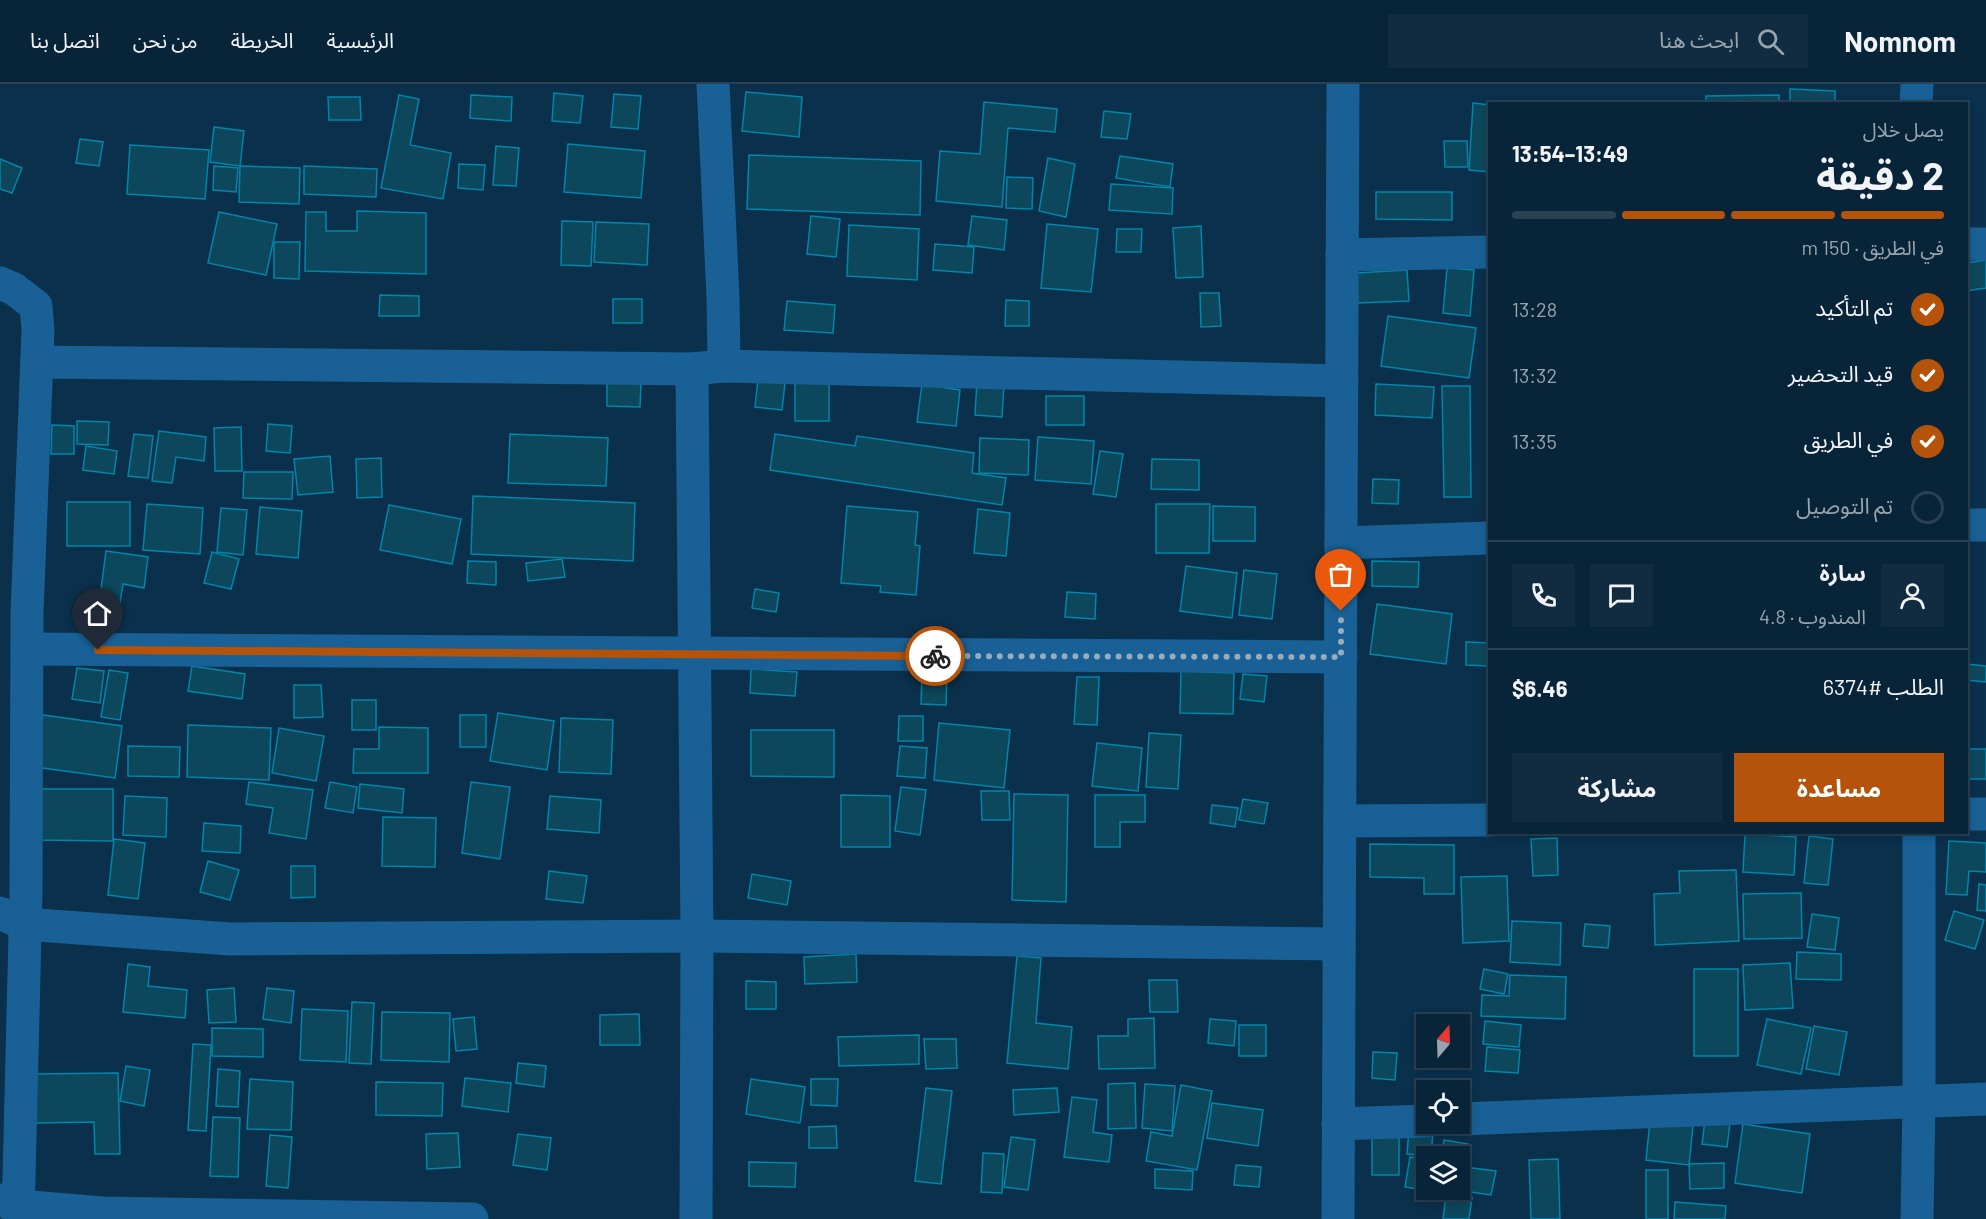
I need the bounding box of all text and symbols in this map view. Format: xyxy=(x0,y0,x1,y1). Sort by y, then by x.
search box xyxy=(1388,14,1808,68)
text: Nomnom xyxy=(1844,24,1956,58)
icon: search xyxy=(1754,25,1787,58)
text: ابحث هنا xyxy=(1659,26,1739,52)
text: اتصل بنا xyxy=(30,27,100,52)
text: من نحن xyxy=(133,27,198,52)
text: الخريطة xyxy=(231,27,294,52)
text: الرئيسية xyxy=(327,27,394,52)
text: يصل خلال xyxy=(1863,117,1944,141)
text: 13:49–13:54 xyxy=(1512,140,1628,166)
text: 2 دقيقة xyxy=(1816,151,1944,198)
text: في الطريق · 150 m xyxy=(1801,235,1944,259)
icon: check xyxy=(1911,293,1944,326)
text: تم التأكيد xyxy=(1815,294,1893,320)
text: 13:28 xyxy=(1512,297,1557,321)
icon: check xyxy=(1911,359,1944,392)
text: قيد التحضير xyxy=(1788,360,1893,386)
text: 13:32 xyxy=(1512,363,1557,387)
icon: check xyxy=(1911,425,1944,458)
text: في الطريق xyxy=(1804,426,1893,452)
text: 13:35 xyxy=(1512,429,1557,453)
text: تم التوصيل xyxy=(1796,492,1893,518)
pin xyxy=(1315,549,1366,611)
icon: bag xyxy=(1324,558,1357,591)
text: سارة xyxy=(1820,559,1866,585)
button: phone xyxy=(1512,564,1575,627)
button: chat xyxy=(1590,564,1653,627)
button: person xyxy=(1881,564,1944,627)
pin xyxy=(72,588,123,650)
icon: home xyxy=(81,597,114,630)
text: المندوب · 4.8 xyxy=(1759,604,1866,628)
courier xyxy=(905,626,965,686)
icon: bike xyxy=(919,640,952,673)
text: الطلب #6374 xyxy=(1823,673,1944,699)
text: $6.46 xyxy=(1512,675,1567,701)
button: مشاركة xyxy=(1512,753,1722,822)
button: مساعدة xyxy=(1734,753,1944,822)
north arrow xyxy=(1416,1014,1470,1068)
map controls xyxy=(1416,1014,1470,1200)
button: locate xyxy=(1416,1080,1470,1134)
button: layers xyxy=(1416,1146,1470,1200)

